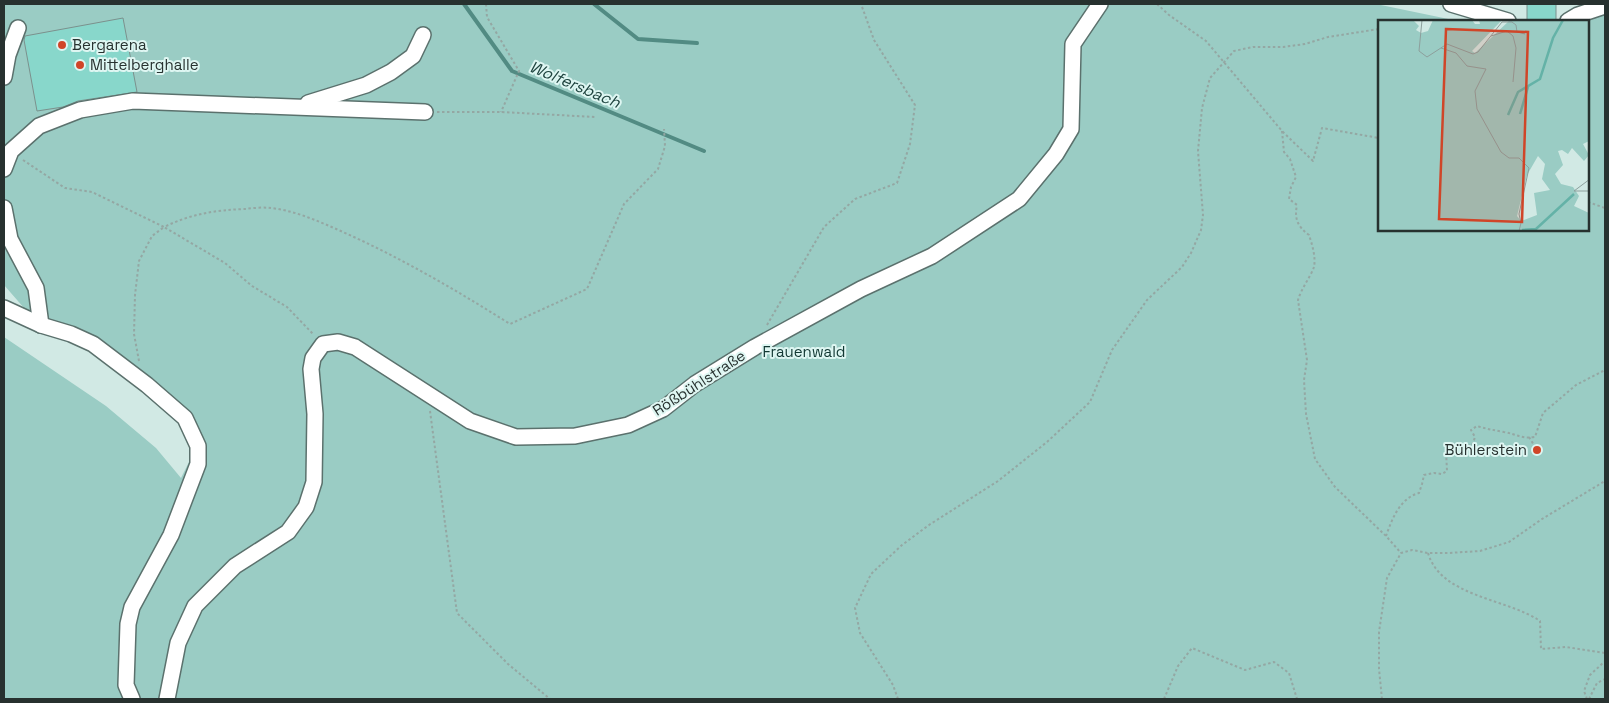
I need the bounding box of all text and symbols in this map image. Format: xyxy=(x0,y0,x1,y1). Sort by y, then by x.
inset map xyxy=(1378,20,1589,231)
place label: Bergarena xyxy=(72,35,147,54)
marker: Bergarena xyxy=(56,39,68,51)
place label: Mittelberghalle xyxy=(90,55,199,74)
water label: Wolfersbach xyxy=(526,56,625,113)
marker: Mittelberghalle xyxy=(74,59,86,71)
park label: Frauenwald xyxy=(763,342,845,361)
street label: Rößbühlstraße xyxy=(649,345,749,420)
place label: Bühlerstein xyxy=(1445,440,1527,459)
marker: Bühlerstein xyxy=(1531,444,1543,456)

